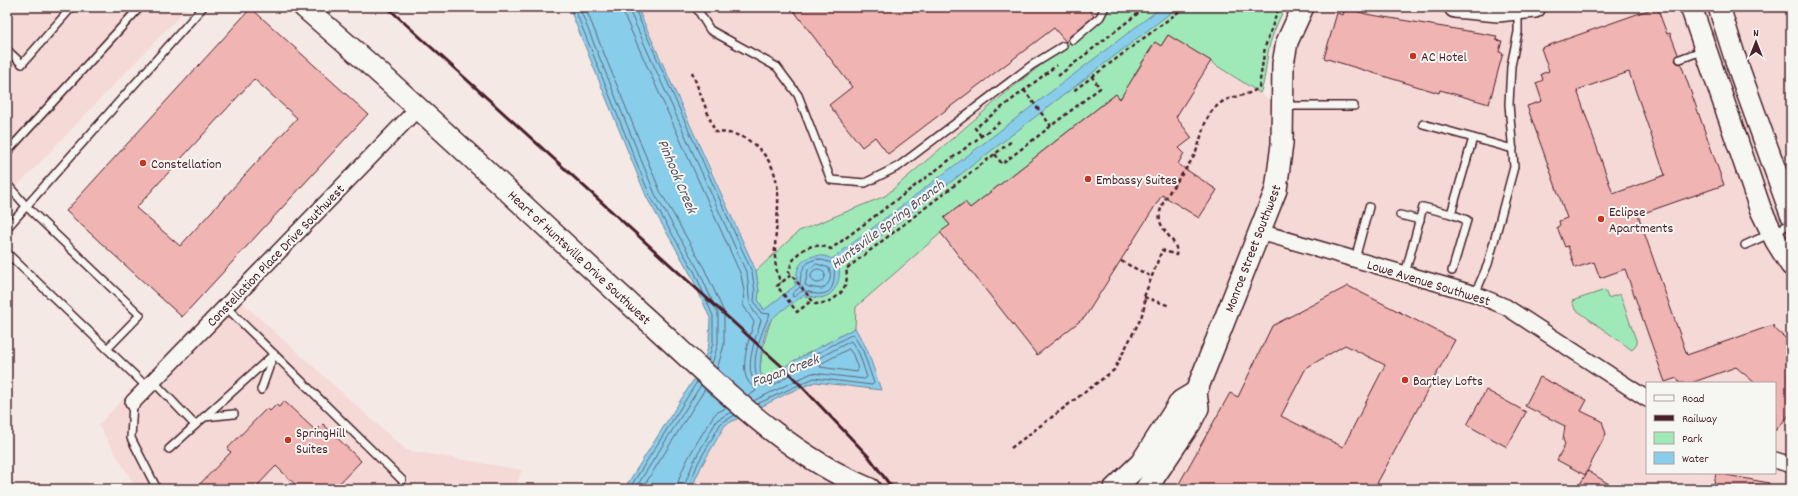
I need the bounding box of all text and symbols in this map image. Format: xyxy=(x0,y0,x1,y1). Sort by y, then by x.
north arrow xyxy=(1736,22,1776,62)
text: N xyxy=(1753,26,1759,42)
place label: AC Hotel xyxy=(1421,48,1467,68)
marker: AC Hotel xyxy=(1408,51,1418,61)
water label: Pinhook Creek xyxy=(651,136,702,219)
place label: Constellation xyxy=(151,155,222,175)
marker: Constellation xyxy=(138,158,148,168)
place label: Embassy Suites xyxy=(1096,171,1177,191)
marker: Embassy Suites xyxy=(1083,174,1093,184)
water label: Huntsville Spring Branch xyxy=(827,175,951,276)
street label: Constellation Place Drive Southwest xyxy=(203,181,350,332)
street label: Monroe Street Southwest xyxy=(1220,182,1287,315)
street label: Heart of Huntsville Drive Southwest xyxy=(503,187,655,330)
place label: Eclipse Apartments xyxy=(1609,203,1673,239)
marker: Eclipse Apartments xyxy=(1596,214,1606,224)
street label: Lowe Avenue Southwest xyxy=(1364,256,1493,312)
water label: Fagan Creek xyxy=(749,349,824,394)
place label: Bartley Lofts xyxy=(1413,372,1483,392)
marker: Bartley Lofts xyxy=(1400,375,1410,385)
legend xyxy=(1646,382,1776,474)
text: Road xyxy=(1682,391,1704,408)
text: Railway xyxy=(1682,411,1718,428)
place label: SpringHill Suites xyxy=(296,424,346,460)
text: Park xyxy=(1682,431,1703,448)
marker: SpringHill Suites xyxy=(283,435,293,445)
text: Water xyxy=(1682,451,1709,468)

